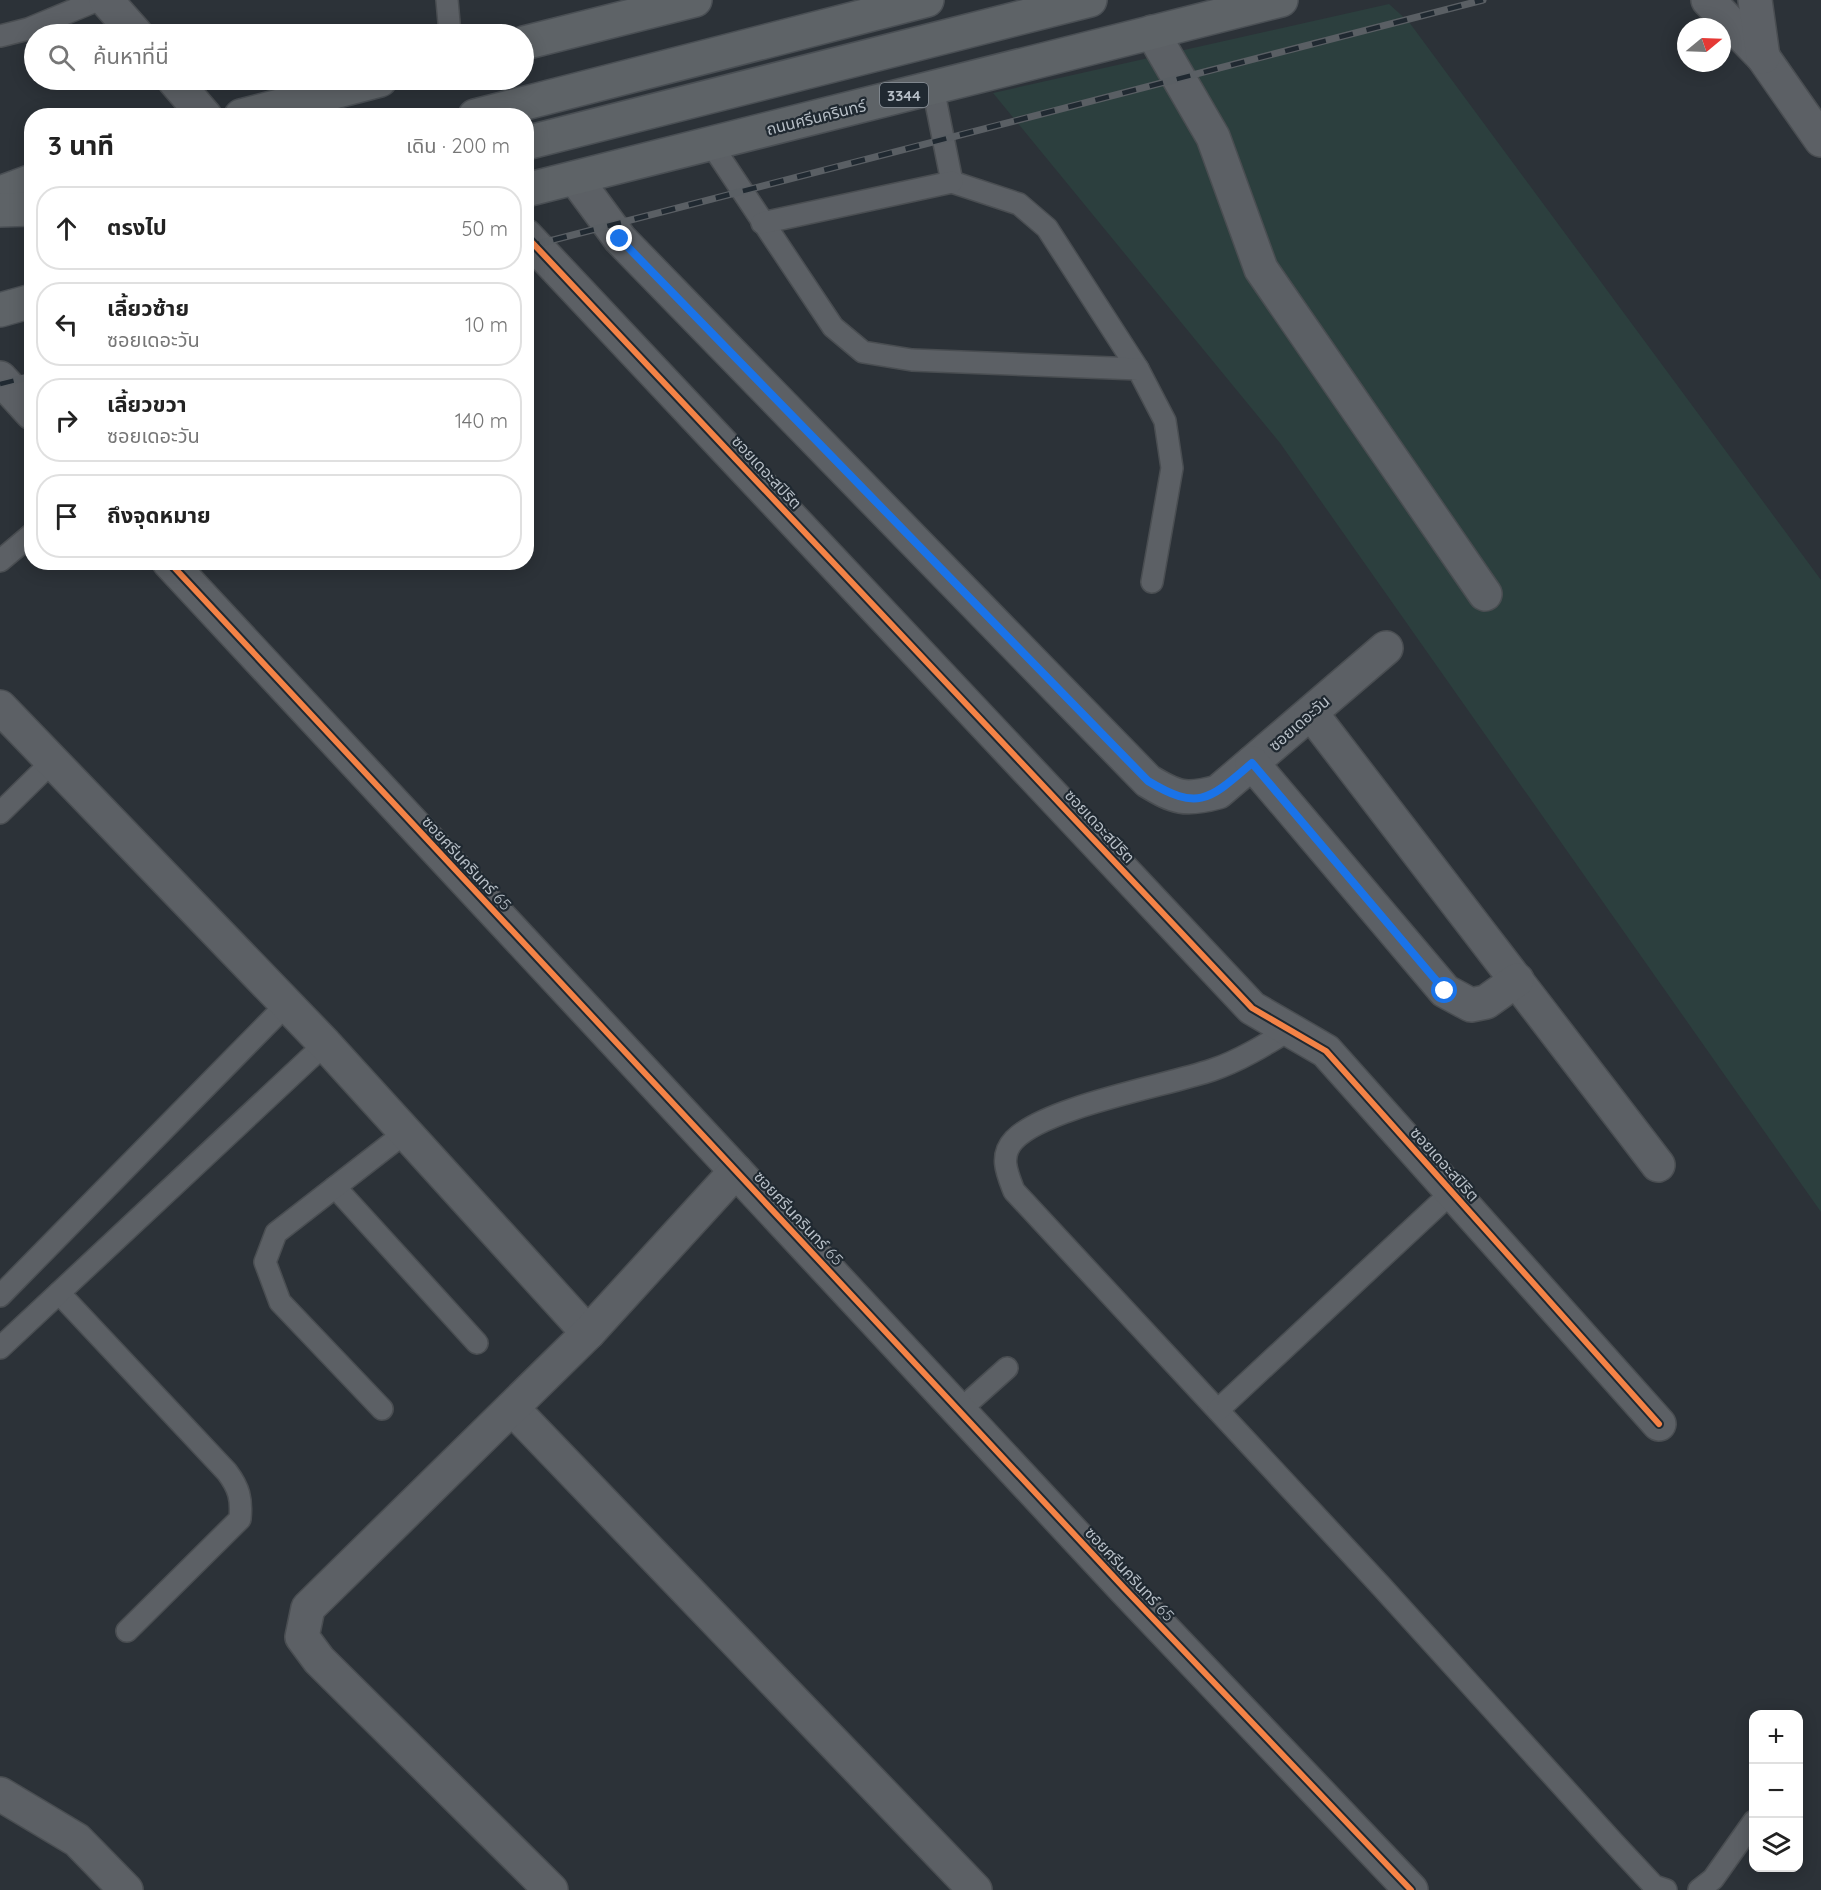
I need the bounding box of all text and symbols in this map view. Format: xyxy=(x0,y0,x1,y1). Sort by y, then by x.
north arrow xyxy=(1677,18,1731,72)
search box xyxy=(24,24,534,90)
icon: search xyxy=(45,41,78,74)
text: ค้นหาที่นี่ xyxy=(93,42,169,70)
road number: 3344 xyxy=(880,83,928,107)
street label: ถนนศรีนครินทร์ xyxy=(764,95,869,139)
text: 3 นาที xyxy=(48,129,114,162)
text: เดิน · 200 m xyxy=(406,133,510,158)
icon: ahead xyxy=(50,212,83,245)
text: ตรงไป xyxy=(107,213,167,241)
text: 50 m xyxy=(462,216,508,241)
route end xyxy=(606,225,632,251)
text: เลี้ยวซ้าย xyxy=(107,294,189,322)
icon: left xyxy=(50,308,83,341)
text: 10 m xyxy=(465,312,508,337)
text: ซอยเดอะวัน xyxy=(107,327,200,352)
text: เลี้ยวขวา xyxy=(107,390,187,418)
icon: right xyxy=(50,404,83,437)
text: 140 m xyxy=(455,408,508,433)
text: ซอยเดอะวัน xyxy=(107,423,200,448)
street label: ซอยเดอะสปิริต xyxy=(728,431,806,513)
icon: arrive xyxy=(50,500,83,533)
text: ถึงจุดหมาย xyxy=(107,501,211,529)
street label: ซอยเดอะวัน xyxy=(1264,691,1334,755)
street label: ซอยเดอะสปิริต xyxy=(1061,785,1139,867)
street label: ซอยศรีนครินทร์ 65 xyxy=(418,812,516,914)
route start xyxy=(1431,977,1457,1003)
street label: ซอยเดอะสปิริต xyxy=(1406,1123,1484,1205)
street label: ซอยศรีนครินทร์ 65 xyxy=(750,1167,848,1269)
street label: ซอยศรีนครินทร์ 65 xyxy=(1081,1523,1179,1625)
map controls xyxy=(1749,1710,1803,1872)
button: + xyxy=(1749,1710,1803,1764)
button: − xyxy=(1749,1764,1803,1818)
button: layers xyxy=(1749,1818,1803,1872)

